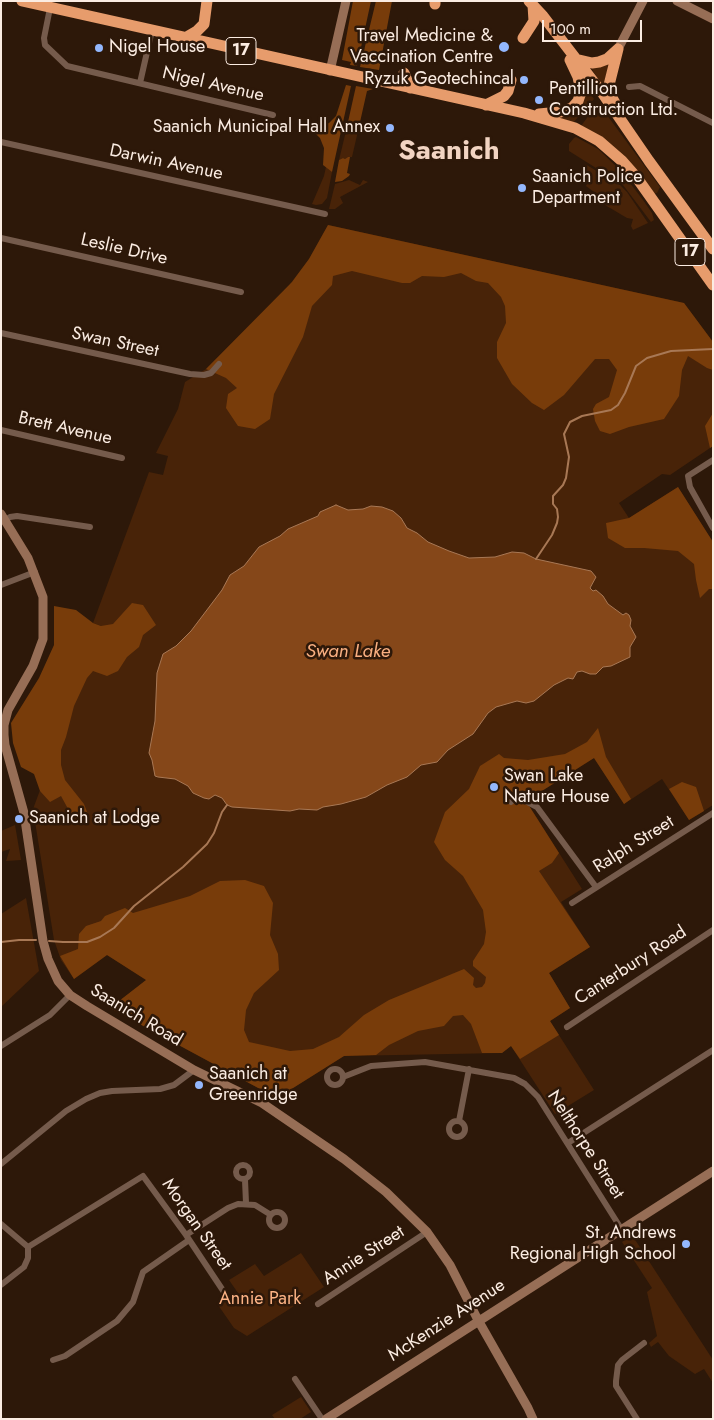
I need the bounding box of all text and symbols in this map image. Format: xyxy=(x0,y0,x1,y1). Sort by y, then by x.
scale bar xyxy=(544,10,644,42)
text: 100 m xyxy=(550,18,591,40)
place label: Travel Medicine & Vaccination Centre xyxy=(350,26,493,68)
place label: Nigel House xyxy=(109,37,205,59)
road number: 17 xyxy=(226,37,256,64)
marker: Travel Medicine & Vaccination Centre xyxy=(497,40,511,54)
marker: Nigel House xyxy=(93,42,105,54)
street label: Nigel Avenue xyxy=(160,63,266,107)
place label: Ryzuk Geotechincal xyxy=(364,69,514,91)
marker: Ryzuk Geotechincal xyxy=(518,74,530,86)
place label: Pentillion Construction Ltd. xyxy=(549,79,678,122)
marker: Pentillion Construction Ltd. xyxy=(533,94,545,106)
place label: Saanich Municipal Hall Annex xyxy=(153,117,380,139)
marker: Saanich Municipal Hall Annex xyxy=(384,122,396,134)
district label: Saanich xyxy=(398,135,500,169)
street label: Darwin Avenue xyxy=(107,140,225,186)
place label: Saanich Police Department xyxy=(532,167,643,210)
marker: Saanich Police Department xyxy=(516,182,528,194)
street label: Leslie Drive xyxy=(79,230,169,270)
road number: 17 xyxy=(675,238,705,266)
street label: Swan Street xyxy=(69,323,161,363)
street label: Brett Avenue xyxy=(16,408,114,450)
water label: Swan Lake xyxy=(306,641,390,663)
place label: Swan Lake Nature House xyxy=(504,766,610,809)
marker: Swan Lake Nature House xyxy=(488,781,500,793)
place label: Saanich at Lodge xyxy=(29,808,160,830)
street label: Ralph Street xyxy=(590,812,678,878)
marker: Saanich at Lodge xyxy=(13,813,25,825)
street label: Canterbury Road xyxy=(571,922,691,1010)
street label: Saanich Road xyxy=(86,980,186,1052)
place label: Saanich at Greenridge xyxy=(209,1064,297,1106)
marker: Saanich at Greenridge xyxy=(193,1079,205,1091)
street label: Nelthorpe Street xyxy=(542,1087,628,1203)
street label: Morgan Street xyxy=(156,1175,236,1275)
street label: Annie Street xyxy=(319,1222,409,1290)
place label: St. Andrews Regional High School xyxy=(510,1223,676,1266)
marker: St. Andrews Regional High School xyxy=(680,1238,692,1250)
street label: McKenzie Avenue xyxy=(384,1275,510,1367)
park label: Annie Park xyxy=(219,1289,301,1311)

